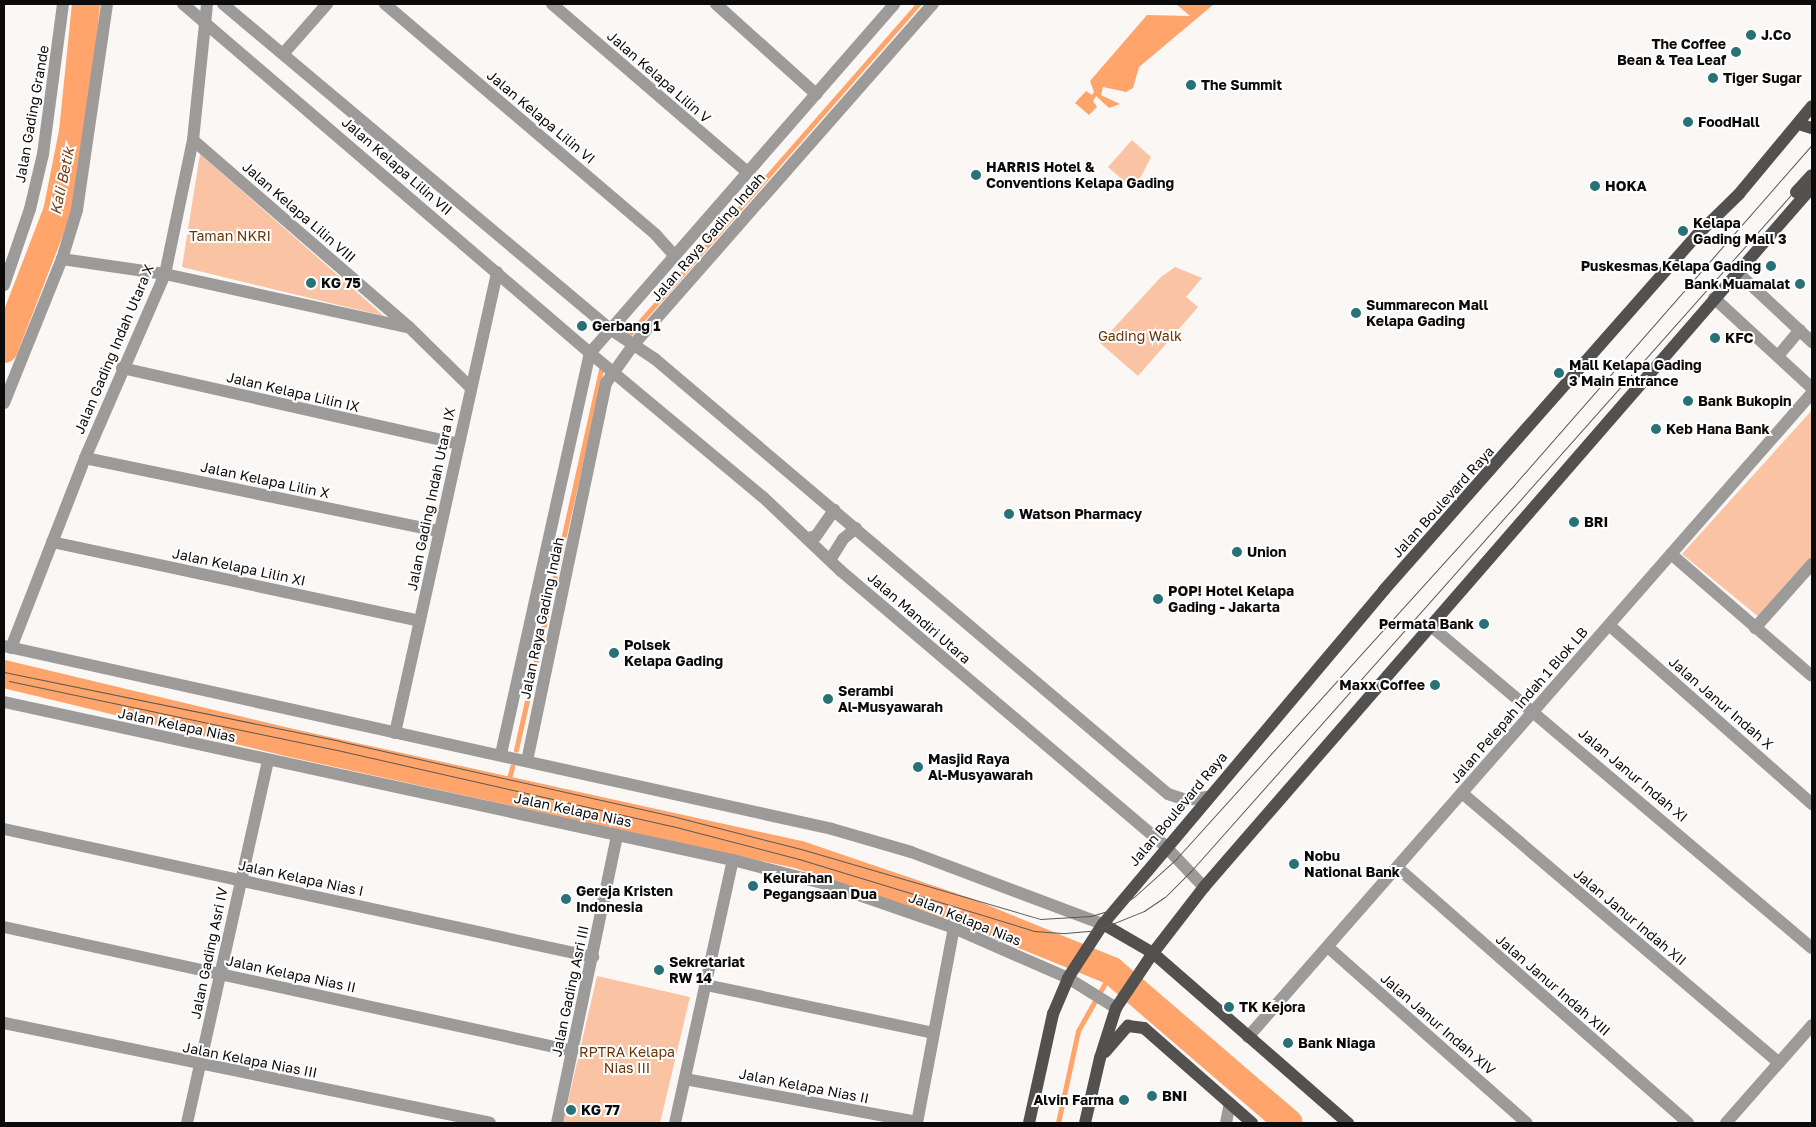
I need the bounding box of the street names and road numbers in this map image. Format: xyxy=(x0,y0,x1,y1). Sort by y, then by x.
street label: Jalan Kelapa Lilin V xyxy=(604,28,714,126)
street label: Jalan Gading Grande xyxy=(12,44,52,184)
street label: Jalan Kelapa Lilin VI xyxy=(484,67,598,167)
street label: Jalan Kelapa Lilin VII xyxy=(339,114,455,218)
street label: Jalan Kelapa Lilin VIII xyxy=(239,158,359,266)
street label: Jalan Raya Gading Indah xyxy=(648,169,768,305)
street label: Jalan Gading Indah Utara X xyxy=(71,262,157,436)
street label: Jalan Kelapa Lilin IX xyxy=(225,369,361,415)
street label: Jalan Gading Indah Utara IX xyxy=(403,406,459,592)
street label: Jalan Boulevard Raya xyxy=(1389,443,1497,561)
street label: Jalan Kelapa Lilin X xyxy=(199,458,331,502)
street label: Jalan Raya Gading Indah xyxy=(517,536,567,700)
street label: Jalan Kelapa Lilin XI xyxy=(171,545,307,589)
street label: Jalan Mandiri Utara xyxy=(864,569,974,667)
street label: Jalan Pelepah Indah 1 Blok LB xyxy=(1447,624,1591,786)
street label: Jalan Janur Indah X xyxy=(1665,653,1777,753)
street label: Jalan Kelapa Nias xyxy=(117,704,237,746)
street label: Jalan Janur Indah XI xyxy=(1575,724,1691,826)
street label: Jalan Boulevard Raya xyxy=(1125,749,1231,869)
street label: Jalan Kelapa Nias xyxy=(513,789,633,831)
street label: Jalan Kelapa Nias I xyxy=(237,857,365,899)
street label: Jalan Janur Indah XII xyxy=(1570,865,1690,969)
street label: Jalan Gading Asri IV xyxy=(187,886,231,1020)
street label: Jalan Kelapa Nias xyxy=(906,889,1024,949)
street label: Jalan Gading Asri III xyxy=(548,924,592,1058)
street label: Jalan Janur Indah XIII xyxy=(1492,931,1614,1039)
street label: Jalan Kelapa Nias II xyxy=(225,952,357,996)
street label: Jalan Janur Indah XIV xyxy=(1377,970,1499,1078)
street label: Jalan Kelapa Nias III xyxy=(181,1039,319,1081)
street label: Jalan Kelapa Nias II xyxy=(738,1065,870,1107)

